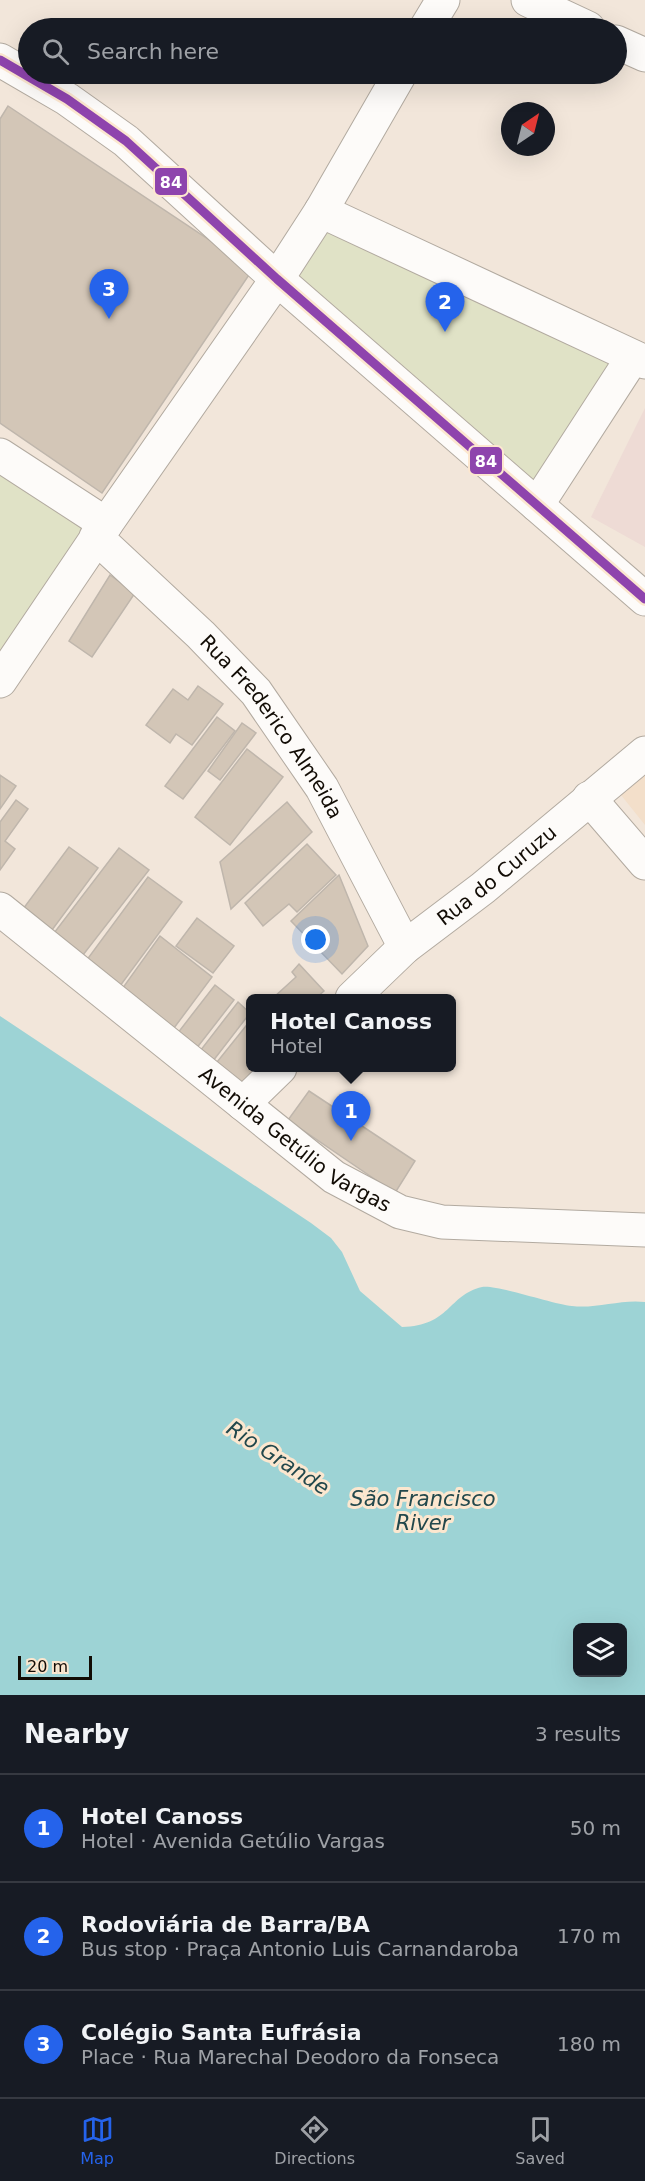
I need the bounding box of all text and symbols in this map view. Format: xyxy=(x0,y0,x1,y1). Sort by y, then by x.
search box xyxy=(18,18,627,84)
icon: search xyxy=(39,35,72,68)
text: Search here xyxy=(87,39,219,64)
north arrow xyxy=(501,102,555,156)
line badge: 84 xyxy=(154,167,188,196)
text: 84 xyxy=(160,173,182,192)
pin: 3 xyxy=(90,270,128,319)
pin: 2 xyxy=(426,282,464,332)
line badge: 84 xyxy=(469,446,503,475)
text: 84 xyxy=(475,452,497,471)
street label: Rua Frederico Almeida xyxy=(195,630,348,823)
street label: Rua do Curuzu xyxy=(432,820,561,930)
your location xyxy=(301,925,330,954)
popup xyxy=(246,994,456,1072)
text: Hotel Canoss xyxy=(270,1009,432,1034)
text: Hotel xyxy=(270,1034,323,1058)
street label: Avenida Getúlio Vargas xyxy=(194,1062,395,1217)
pin: 1 xyxy=(332,1092,370,1141)
water label: Rio Grande xyxy=(222,1416,334,1500)
water label: São Francisco River xyxy=(350,1487,496,1535)
map controls xyxy=(573,1623,627,1677)
button: layers xyxy=(573,1623,627,1677)
scale bar xyxy=(18,1653,92,1680)
text: 20 m xyxy=(27,1657,68,1676)
text: Nearby xyxy=(24,1719,129,1749)
text: 3 results xyxy=(535,1722,621,1746)
text: Hotel Canoss xyxy=(81,1804,243,1829)
text: 1 xyxy=(37,1816,50,1840)
text: 50 m xyxy=(570,1816,621,1840)
text: Hotel · Avenida Getúlio Vargas xyxy=(81,1829,385,1853)
text: Rodoviária de Barra/BA xyxy=(81,1912,370,1937)
text: 2 xyxy=(37,1924,50,1948)
text: 170 m xyxy=(557,1924,621,1948)
text: Bus stop · Praça Antonio Luis Carnandaroba xyxy=(81,1937,519,1961)
text: Colégio Santa Eufrásia xyxy=(81,2020,362,2045)
text: 3 xyxy=(37,2032,50,2056)
text: 180 m xyxy=(557,2032,621,2056)
text: Place · Rua Marechal Deodoro da Fonseca xyxy=(81,2045,499,2069)
tab: Map xyxy=(80,2113,114,2168)
tab: Directions xyxy=(274,2113,355,2168)
tab: Saved xyxy=(515,2113,565,2168)

